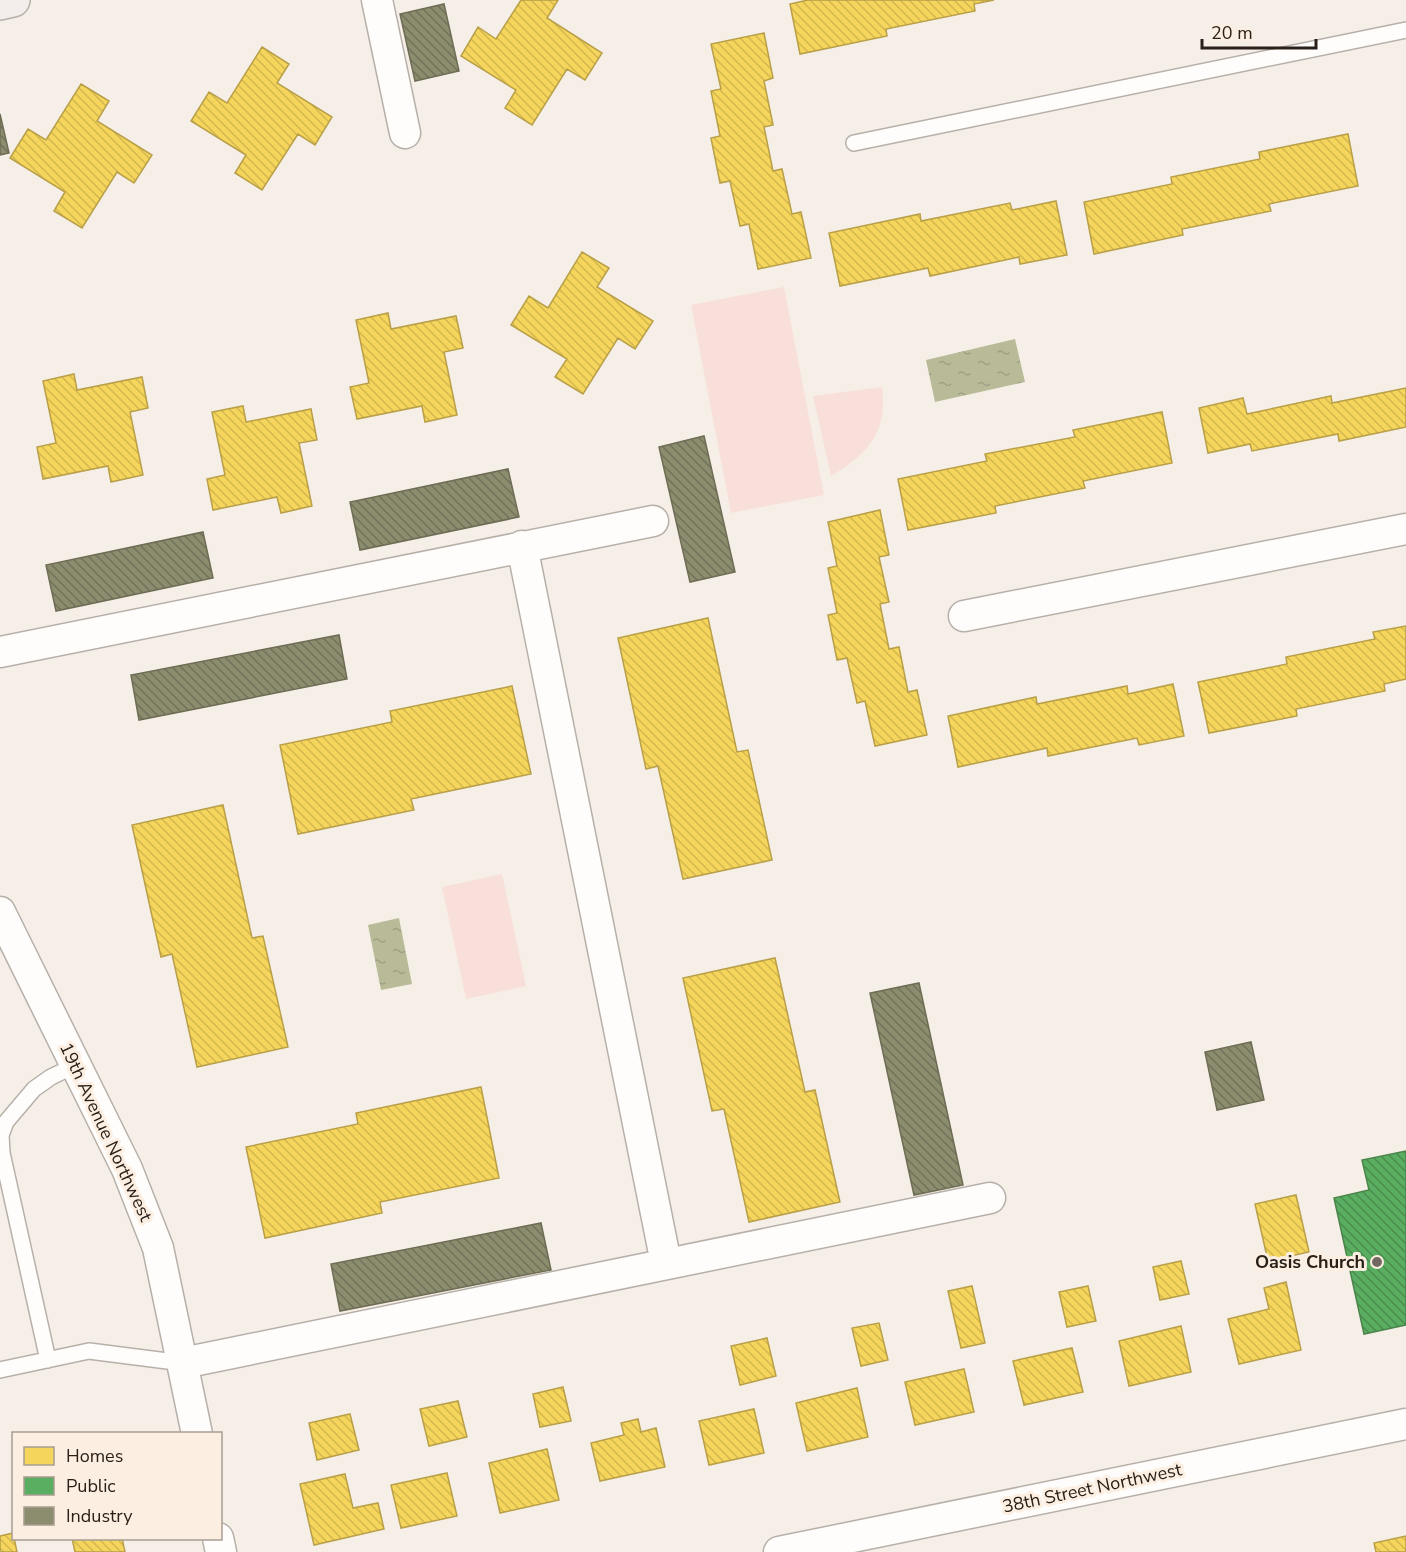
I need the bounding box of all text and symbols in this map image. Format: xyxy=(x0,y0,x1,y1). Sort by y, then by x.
scale bar xyxy=(1202,12,1316,50)
text: 20 m xyxy=(1211,21,1253,45)
street label: 19th Avenue Northwest xyxy=(54,1039,158,1226)
place label: Oasis Church xyxy=(1255,1250,1365,1274)
marker: Oasis Church xyxy=(1370,1255,1384,1269)
legend xyxy=(12,1432,222,1540)
text: Homes xyxy=(66,1444,123,1468)
street label: 38th Street Northwest xyxy=(1000,1457,1184,1519)
text: Public xyxy=(66,1474,116,1498)
text: Industry xyxy=(66,1504,133,1528)

